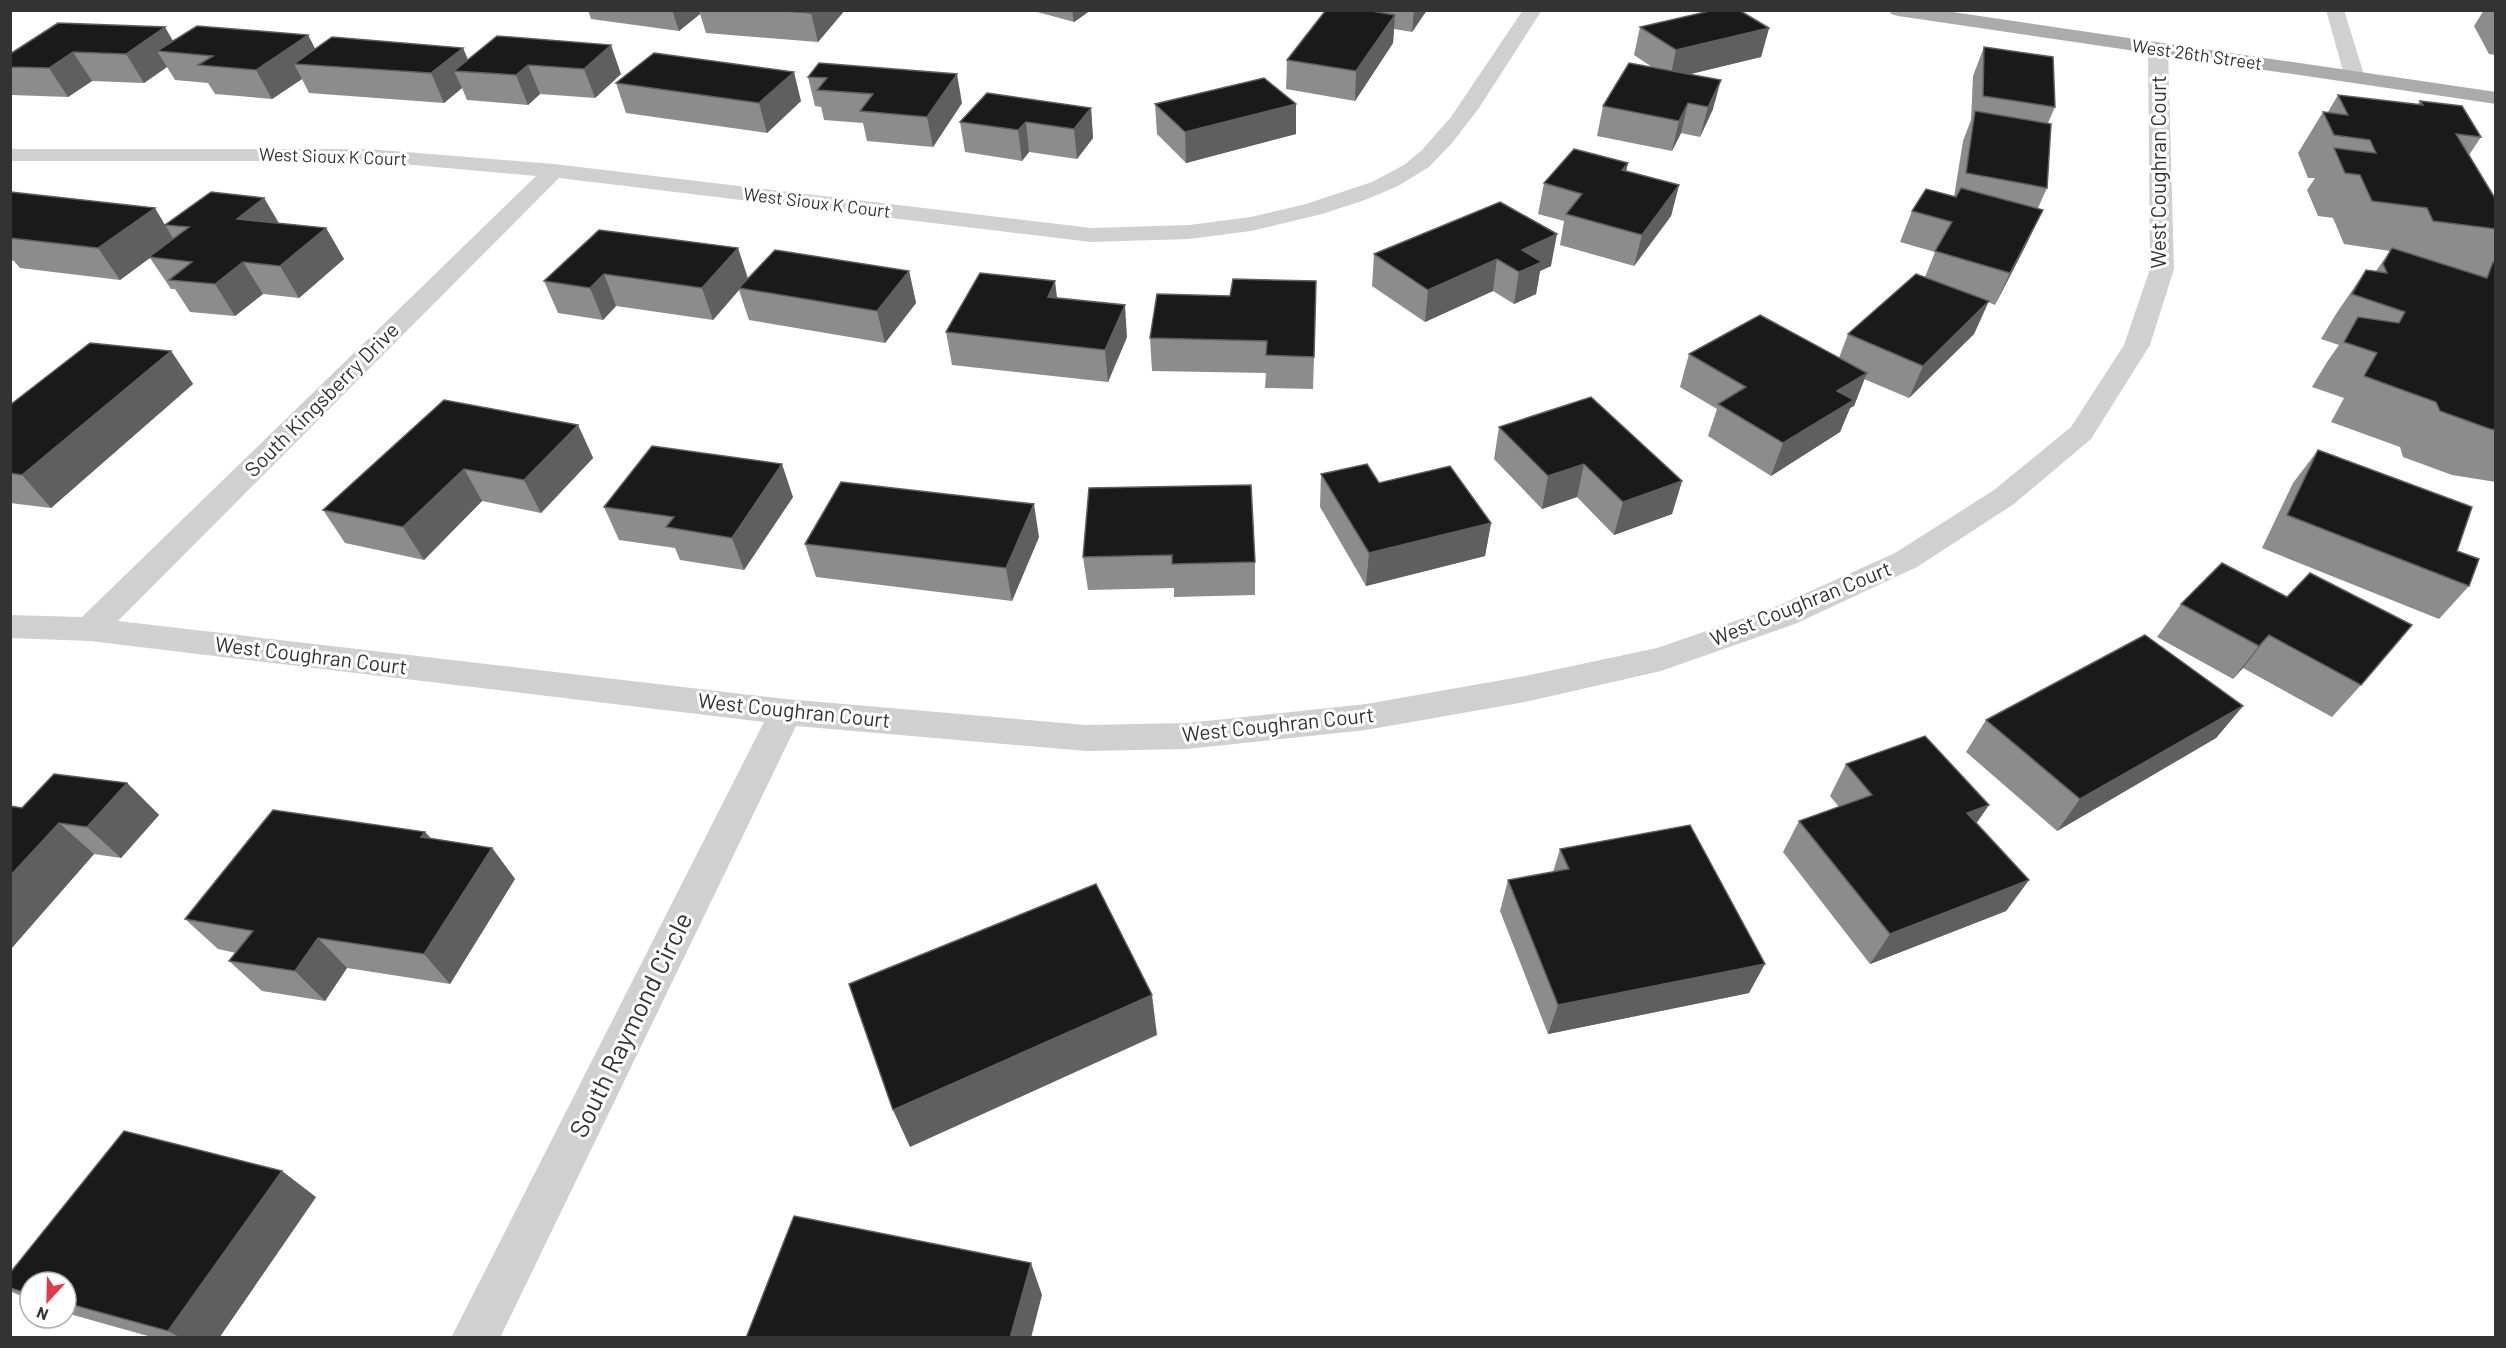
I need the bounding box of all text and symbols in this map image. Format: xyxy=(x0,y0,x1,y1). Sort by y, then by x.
street label: West 26th Street xyxy=(2131,34,2264,74)
street label: West Coughran Court xyxy=(2145,75,2170,269)
street label: West Sioux K Court xyxy=(259,142,407,170)
street label: West Sioux K Court xyxy=(742,182,892,222)
street label: South Kingsberry Drive xyxy=(239,317,403,481)
street label: West Coughran Court xyxy=(1706,555,1895,650)
street label: West Coughran Court xyxy=(214,630,409,679)
street label: West Coughran Court xyxy=(697,687,892,732)
street label: West Coughran Court xyxy=(1180,701,1375,746)
street label: South Raymond Circle xyxy=(562,907,698,1142)
north arrow xyxy=(18,1270,78,1330)
text: N xyxy=(34,1304,51,1325)

